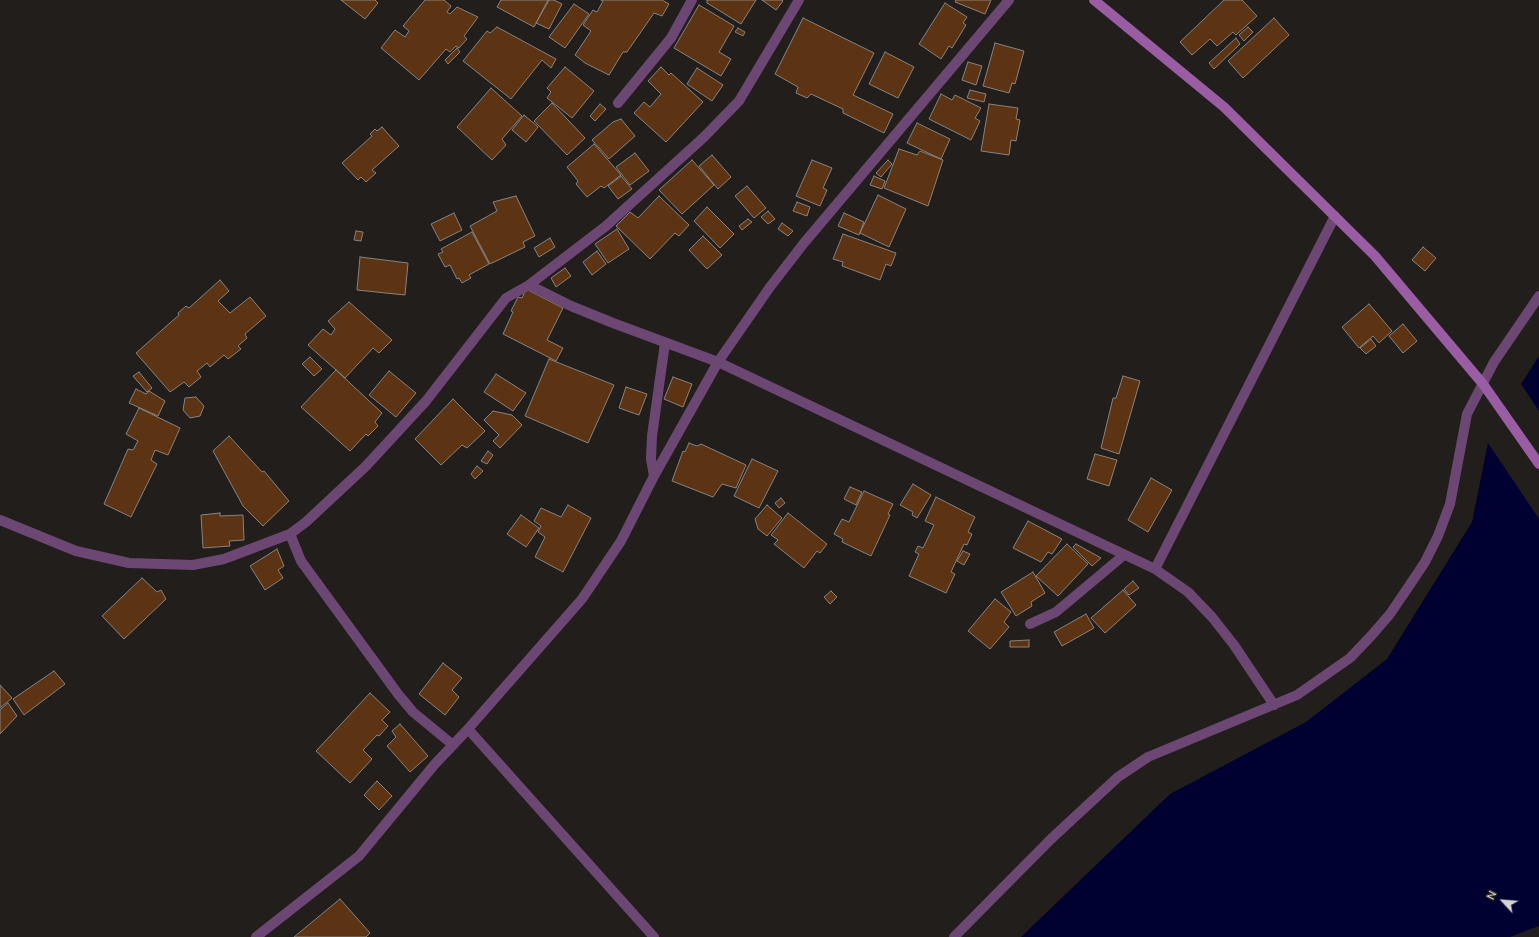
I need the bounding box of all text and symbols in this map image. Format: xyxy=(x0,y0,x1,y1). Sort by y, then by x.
north arrow xyxy=(1483,881,1523,921)
text: N xyxy=(1483,889,1500,903)

